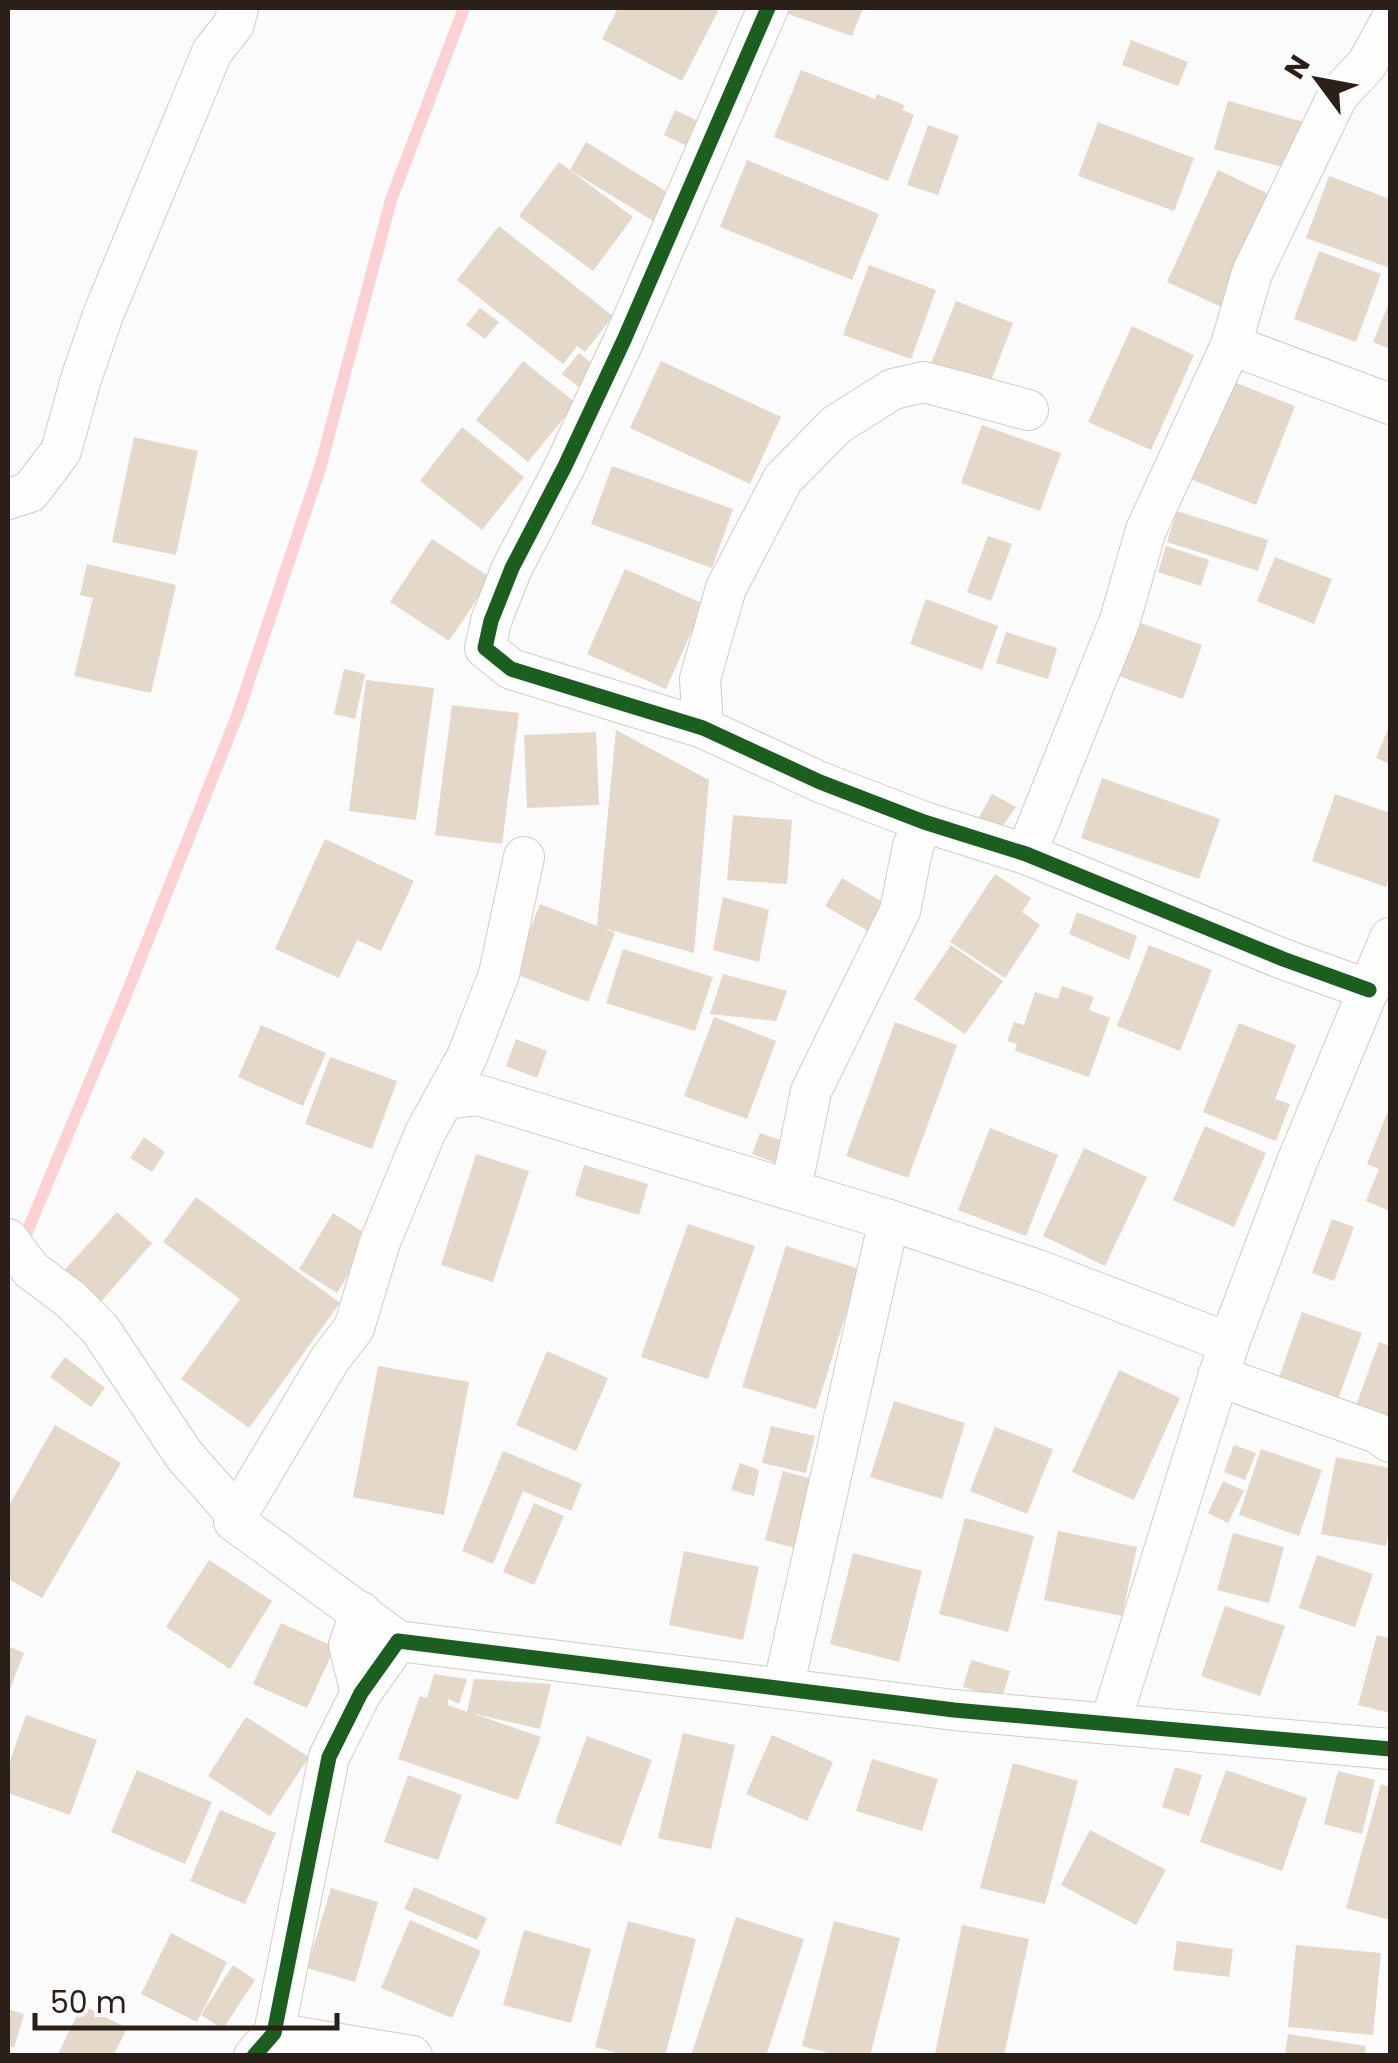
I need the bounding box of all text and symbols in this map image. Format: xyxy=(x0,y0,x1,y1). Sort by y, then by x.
north arrow xyxy=(1268,30,1368,130)
text: N xyxy=(1275,48,1319,86)
scale bar xyxy=(35,1968,338,2030)
text: 50 m xyxy=(50,1981,127,2024)

